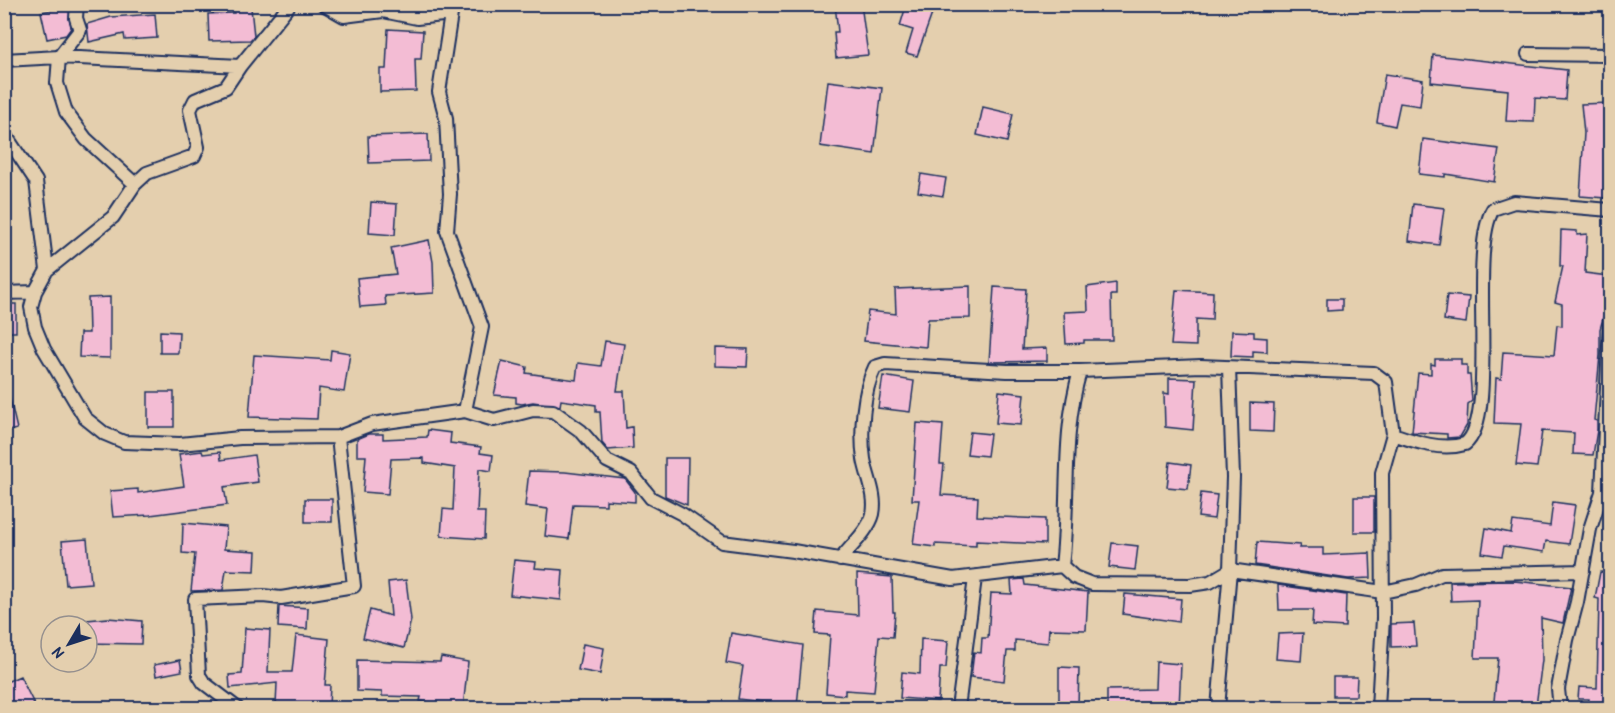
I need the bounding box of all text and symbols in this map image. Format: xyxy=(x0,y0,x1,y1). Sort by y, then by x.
north arrow xyxy=(39,614,99,674)
text: N xyxy=(46,643,69,664)

